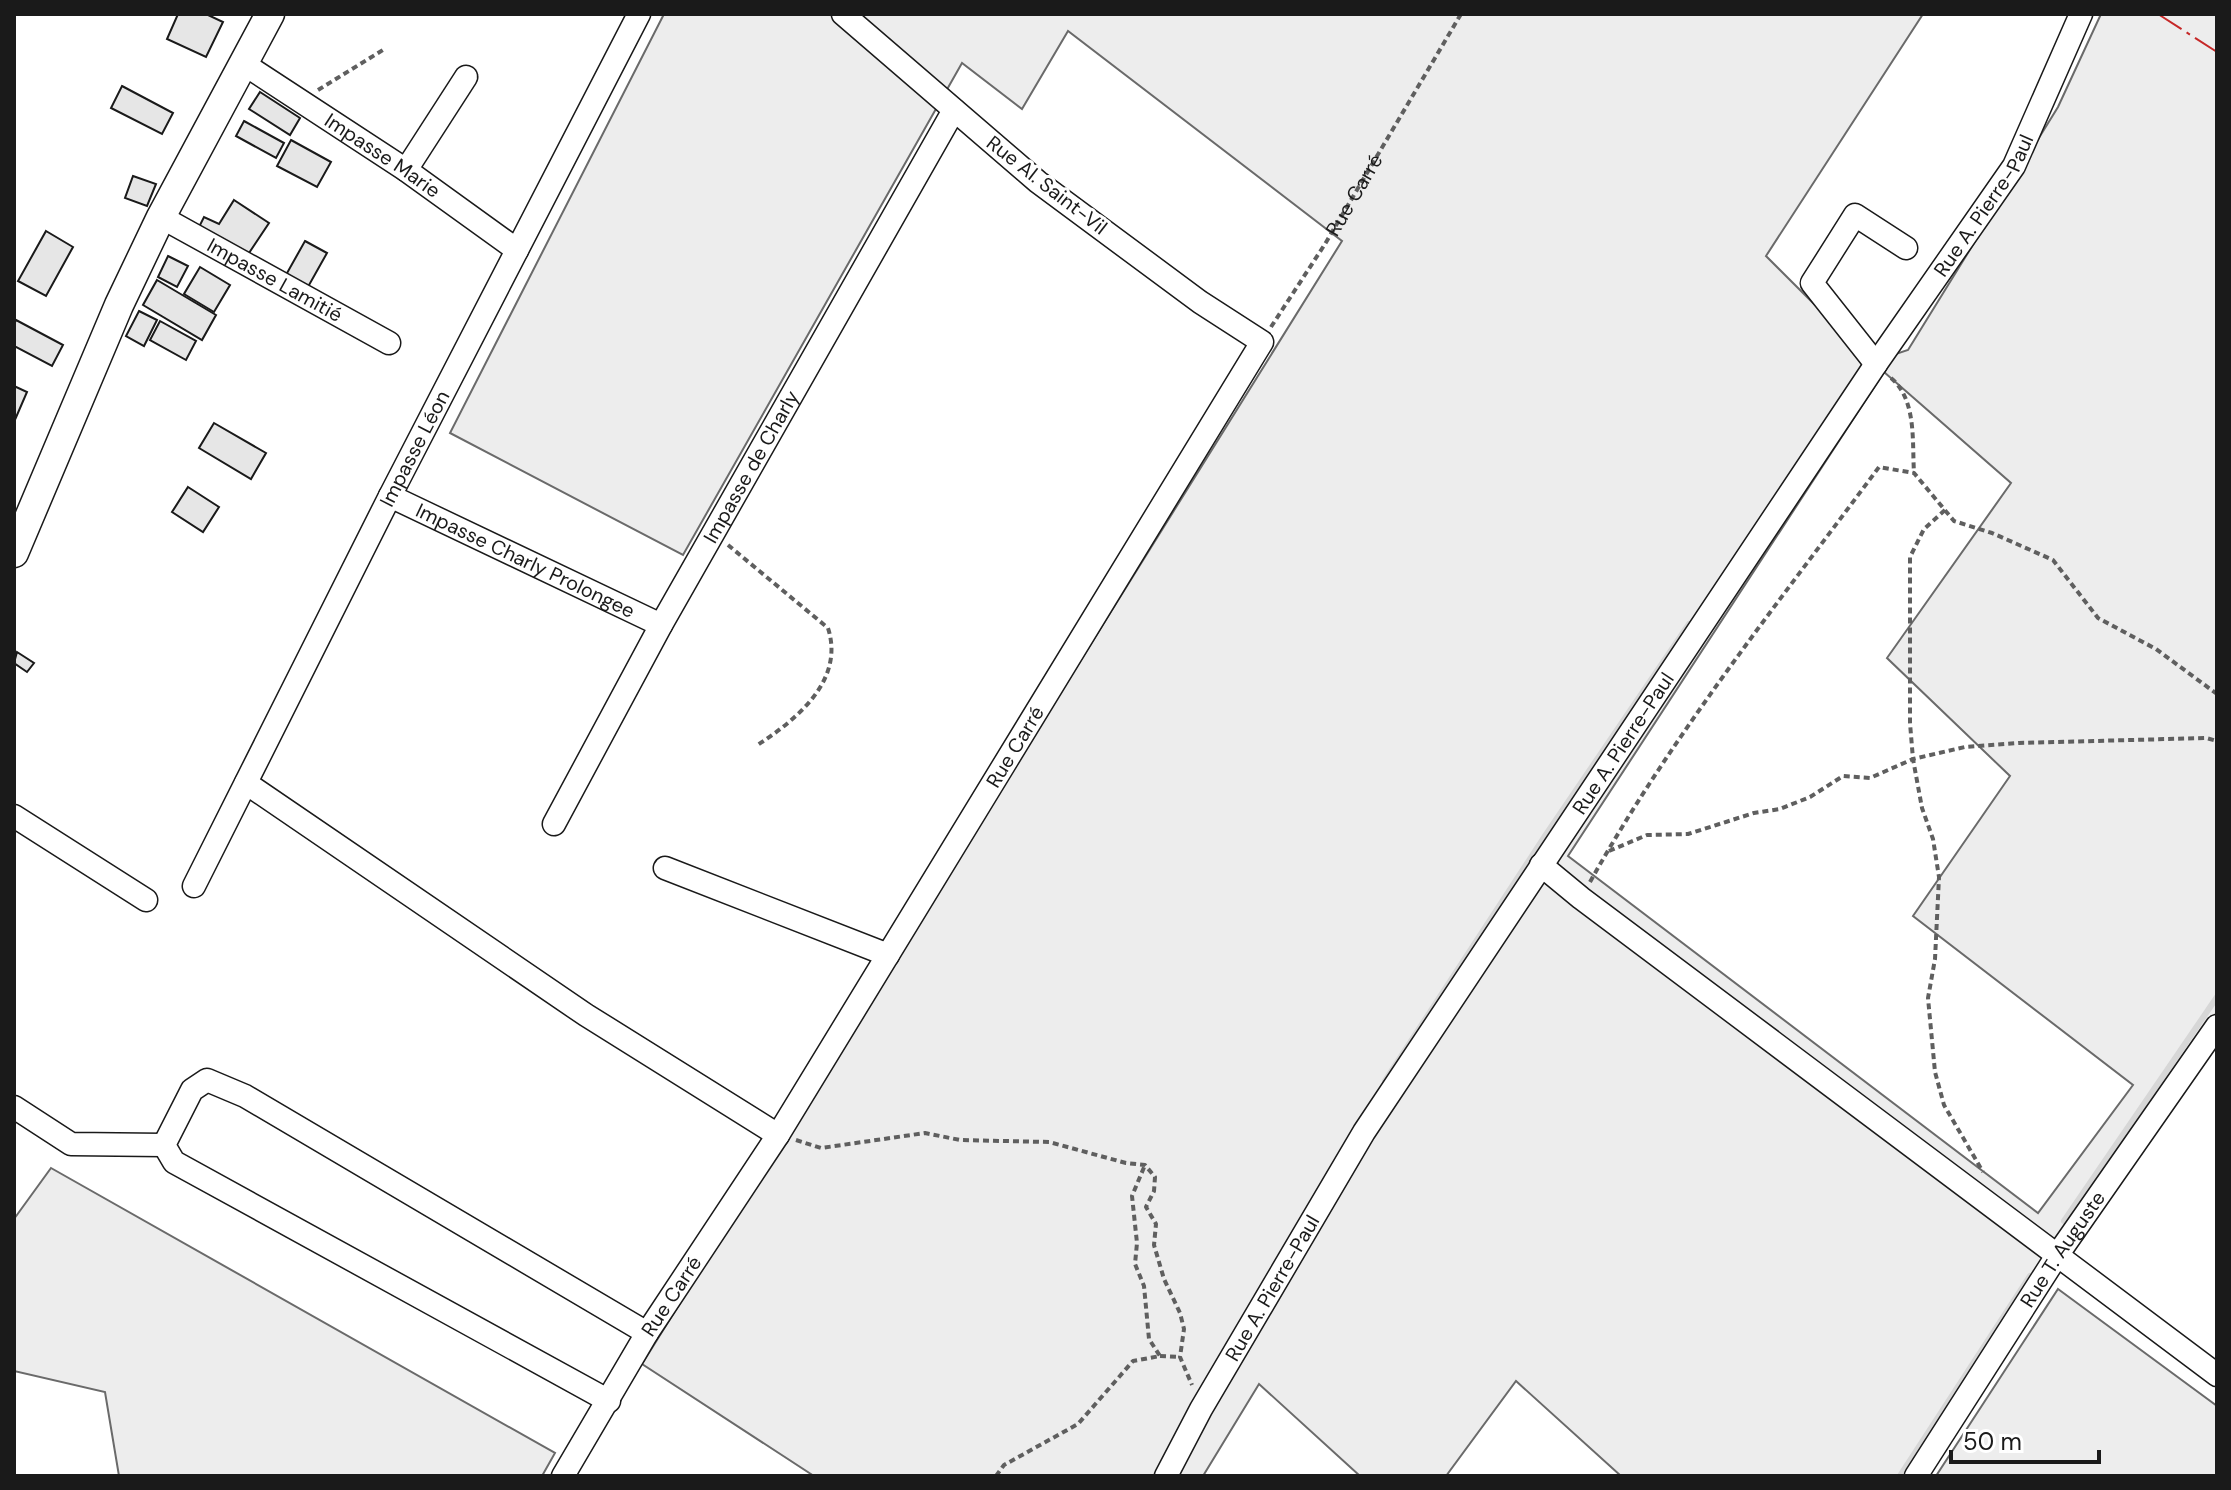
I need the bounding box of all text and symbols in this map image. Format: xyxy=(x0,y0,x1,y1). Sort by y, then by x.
street label: Impasse Marie xyxy=(320,107,446,204)
street label: Rue Al. Saint-Vil xyxy=(981,130,1113,240)
street label: Rue A. Pierre-Paul xyxy=(1928,130,2039,282)
street label: Rue Carré xyxy=(1320,149,1388,241)
street label: Impasse Lamitié xyxy=(202,232,347,328)
street label: Impasse Léon xyxy=(374,386,455,511)
street label: Impasse de Charly xyxy=(697,386,805,548)
street label: Impasse Charly Prolongee xyxy=(412,497,639,624)
street label: Rue A. Pierre-Paul xyxy=(1566,668,1680,819)
street label: Rue Carré xyxy=(980,701,1050,793)
street label: Rue T. Auguste xyxy=(2014,1186,2111,1312)
street label: Rue A. Pierre-Paul xyxy=(1219,1210,1325,1366)
street label: Rue Carré xyxy=(635,1251,707,1341)
scale bar xyxy=(1951,1414,2099,1464)
text: 50 m xyxy=(1963,1426,2022,1457)

